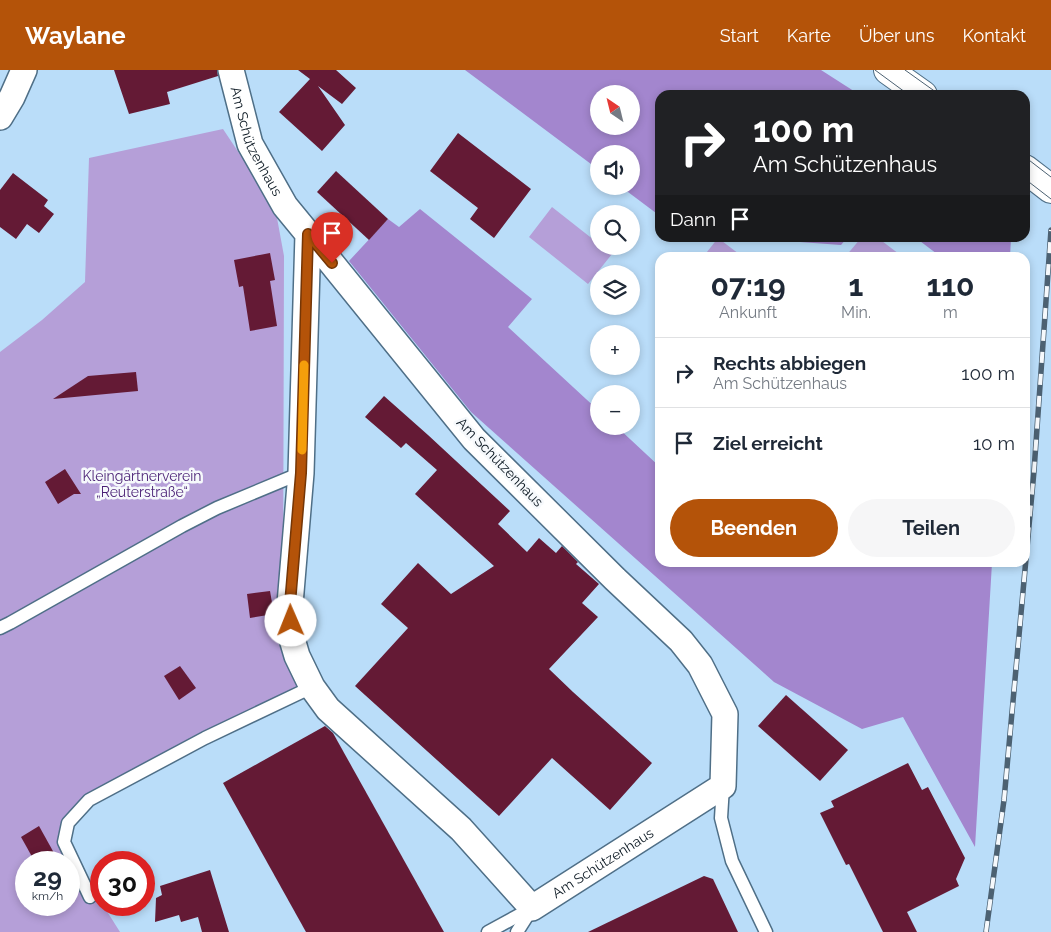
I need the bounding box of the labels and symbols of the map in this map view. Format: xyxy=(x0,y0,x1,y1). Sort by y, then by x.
street label: Am Schützenhaus xyxy=(228,85,286,199)
north arrow xyxy=(590,85,640,135)
pin xyxy=(311,212,353,263)
street label: Am Schützenhaus xyxy=(454,414,547,510)
park label: Kleingärtnerverein „Reuterstraße“ xyxy=(83,468,201,500)
position arrow xyxy=(264,594,316,646)
street label: Am Schützenhaus xyxy=(549,824,657,901)
speed limit sign: 30 xyxy=(90,851,155,916)

